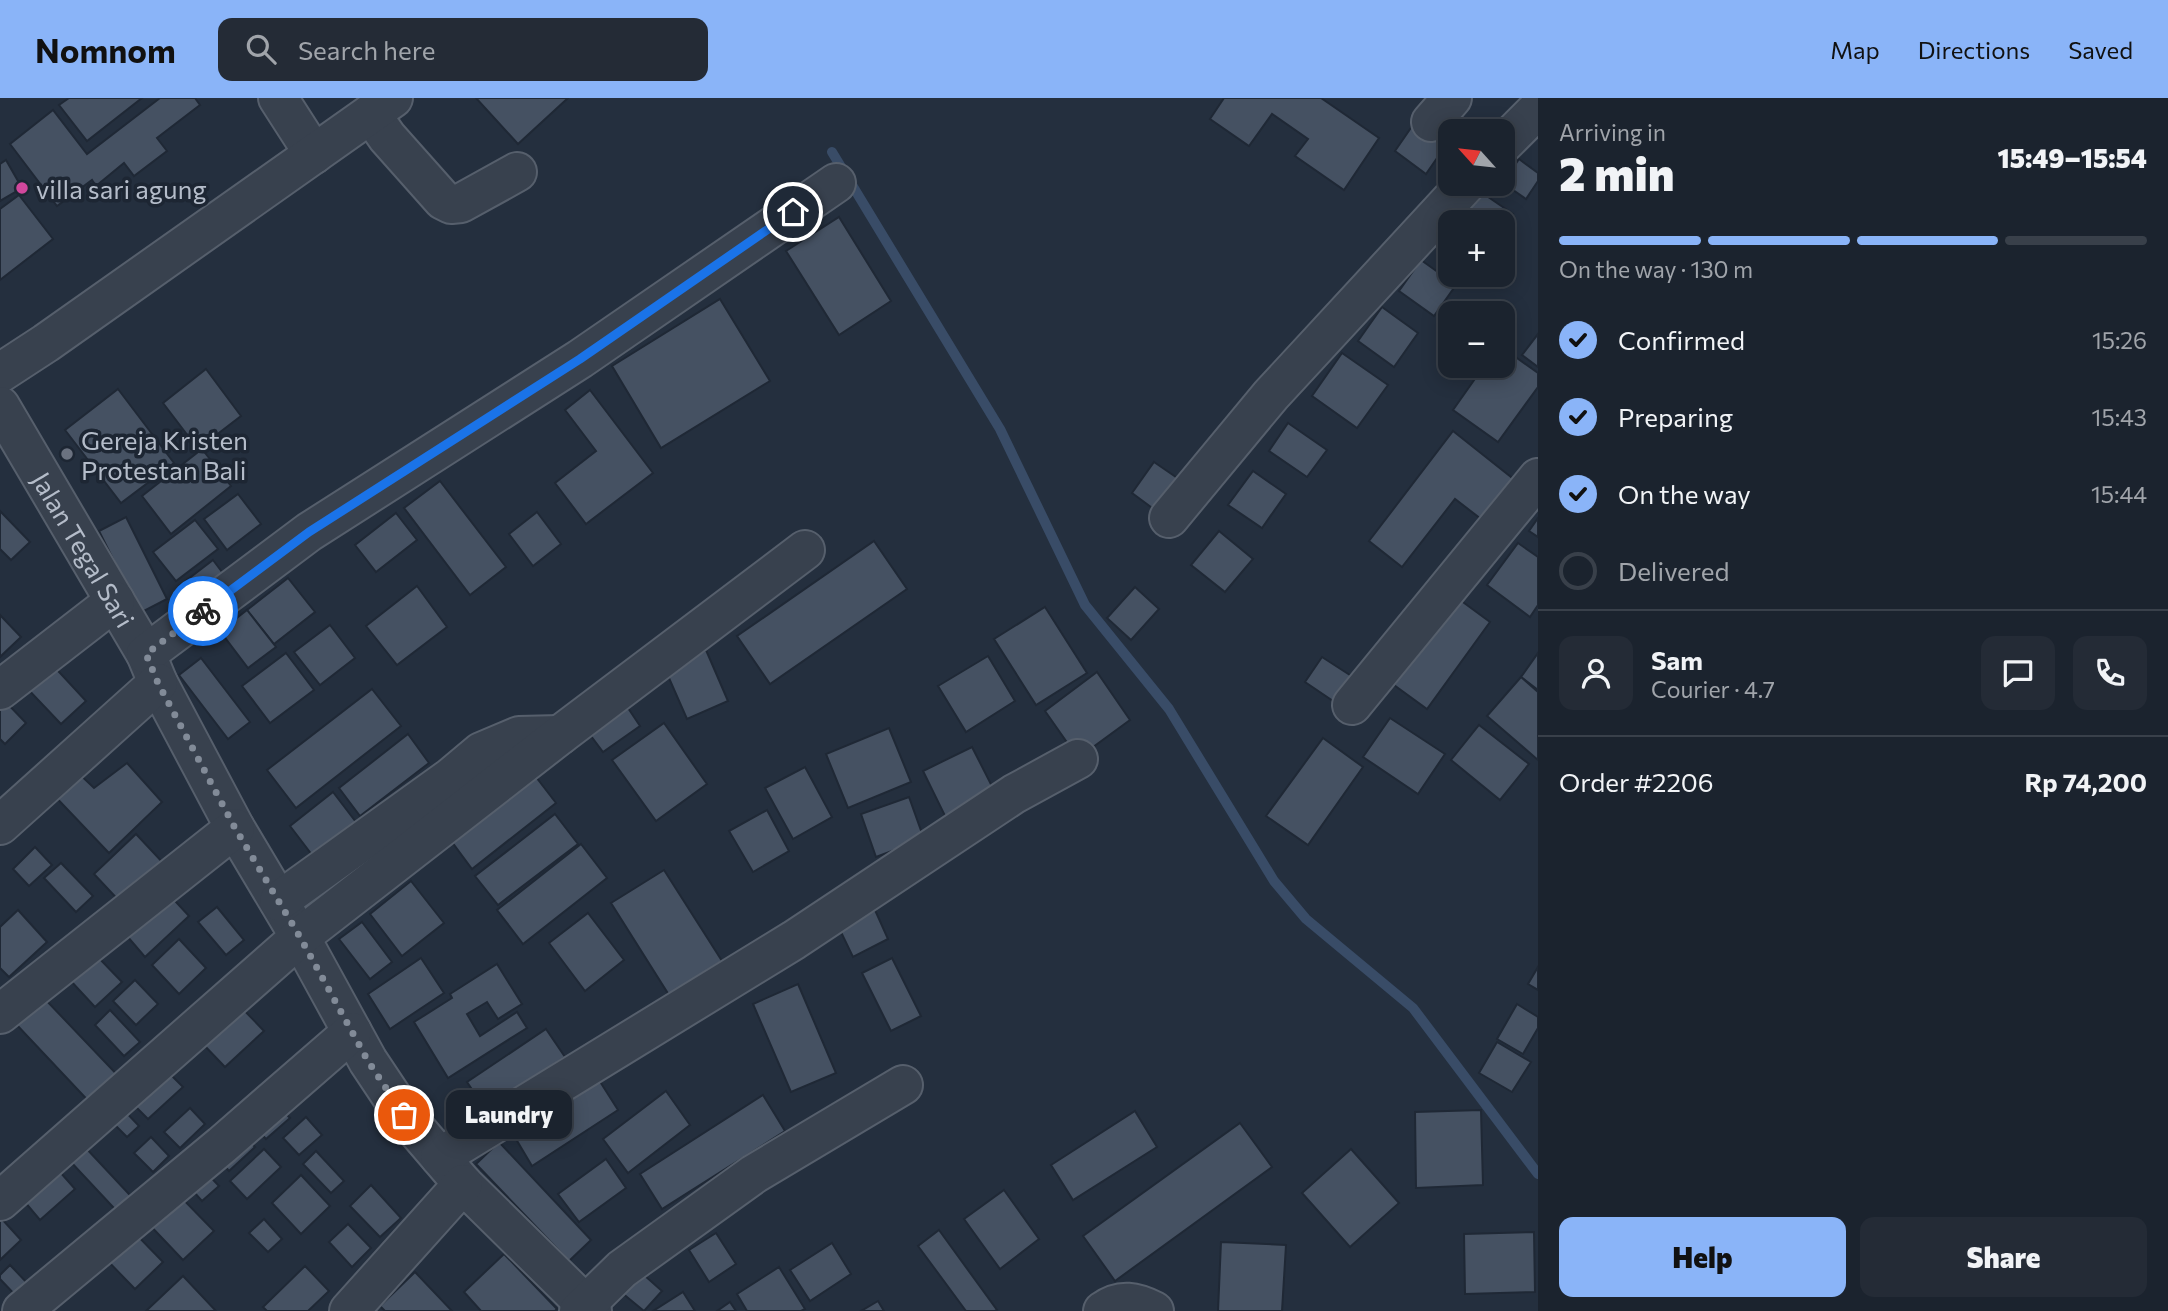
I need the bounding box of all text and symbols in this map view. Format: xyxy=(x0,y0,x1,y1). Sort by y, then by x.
search box xyxy=(218,18,708,81)
text: Nomnom xyxy=(35,29,176,70)
icon: search xyxy=(242,30,280,68)
text: Search here xyxy=(298,34,435,65)
text: Map xyxy=(1830,35,1880,64)
text: Directions xyxy=(1918,35,2030,64)
text: Saved xyxy=(2068,35,2133,64)
text: Arriving in xyxy=(1559,118,1666,146)
north arrow xyxy=(1438,119,1516,196)
map controls xyxy=(1438,119,1515,378)
text: 15:49–15:54 xyxy=(1998,142,2147,173)
text: 2 min xyxy=(1559,144,1675,200)
place label: villa sari agung xyxy=(36,173,206,204)
marker: villa sari agung xyxy=(14,180,30,196)
pin xyxy=(763,182,823,242)
icon: home xyxy=(774,193,812,231)
button: + xyxy=(1438,210,1515,287)
text: On the way · 130 m xyxy=(1559,255,1753,283)
button: − xyxy=(1438,301,1515,378)
icon: check xyxy=(1559,321,1597,359)
text: Confirmed xyxy=(1618,324,1745,355)
text: 15:26 xyxy=(2092,326,2147,354)
icon: check xyxy=(1559,398,1597,436)
text: Preparing xyxy=(1618,401,1733,432)
text: 15:43 xyxy=(2092,403,2147,431)
place label: Gereja Kristen Protestan Bali xyxy=(81,424,248,485)
marker: Gereja Kristen Protestan Bali xyxy=(59,446,75,462)
street label: Jalan Tegal Sari xyxy=(27,466,142,632)
icon: check xyxy=(1559,475,1597,513)
text: On the way xyxy=(1618,478,1751,509)
text: 15:44 xyxy=(2091,480,2147,508)
text: Delivered xyxy=(1618,555,1729,586)
courier xyxy=(168,576,238,646)
icon: bike xyxy=(184,592,222,630)
button: person xyxy=(1559,636,1633,710)
button: chat xyxy=(1981,636,2055,710)
button: phone xyxy=(2073,636,2147,710)
text: Sam xyxy=(1651,644,1703,675)
text: Courier · 4.7 xyxy=(1651,675,1775,703)
text: Order #2206 xyxy=(1559,766,1714,797)
text: Rp 74,200 xyxy=(2024,766,2147,797)
pin xyxy=(374,1085,434,1145)
callout: Laundry xyxy=(446,1090,572,1140)
icon: bag xyxy=(385,1096,423,1134)
text: Laundry xyxy=(465,1100,553,1128)
button: Help xyxy=(1559,1217,1846,1297)
button: Share xyxy=(1860,1217,2147,1297)

